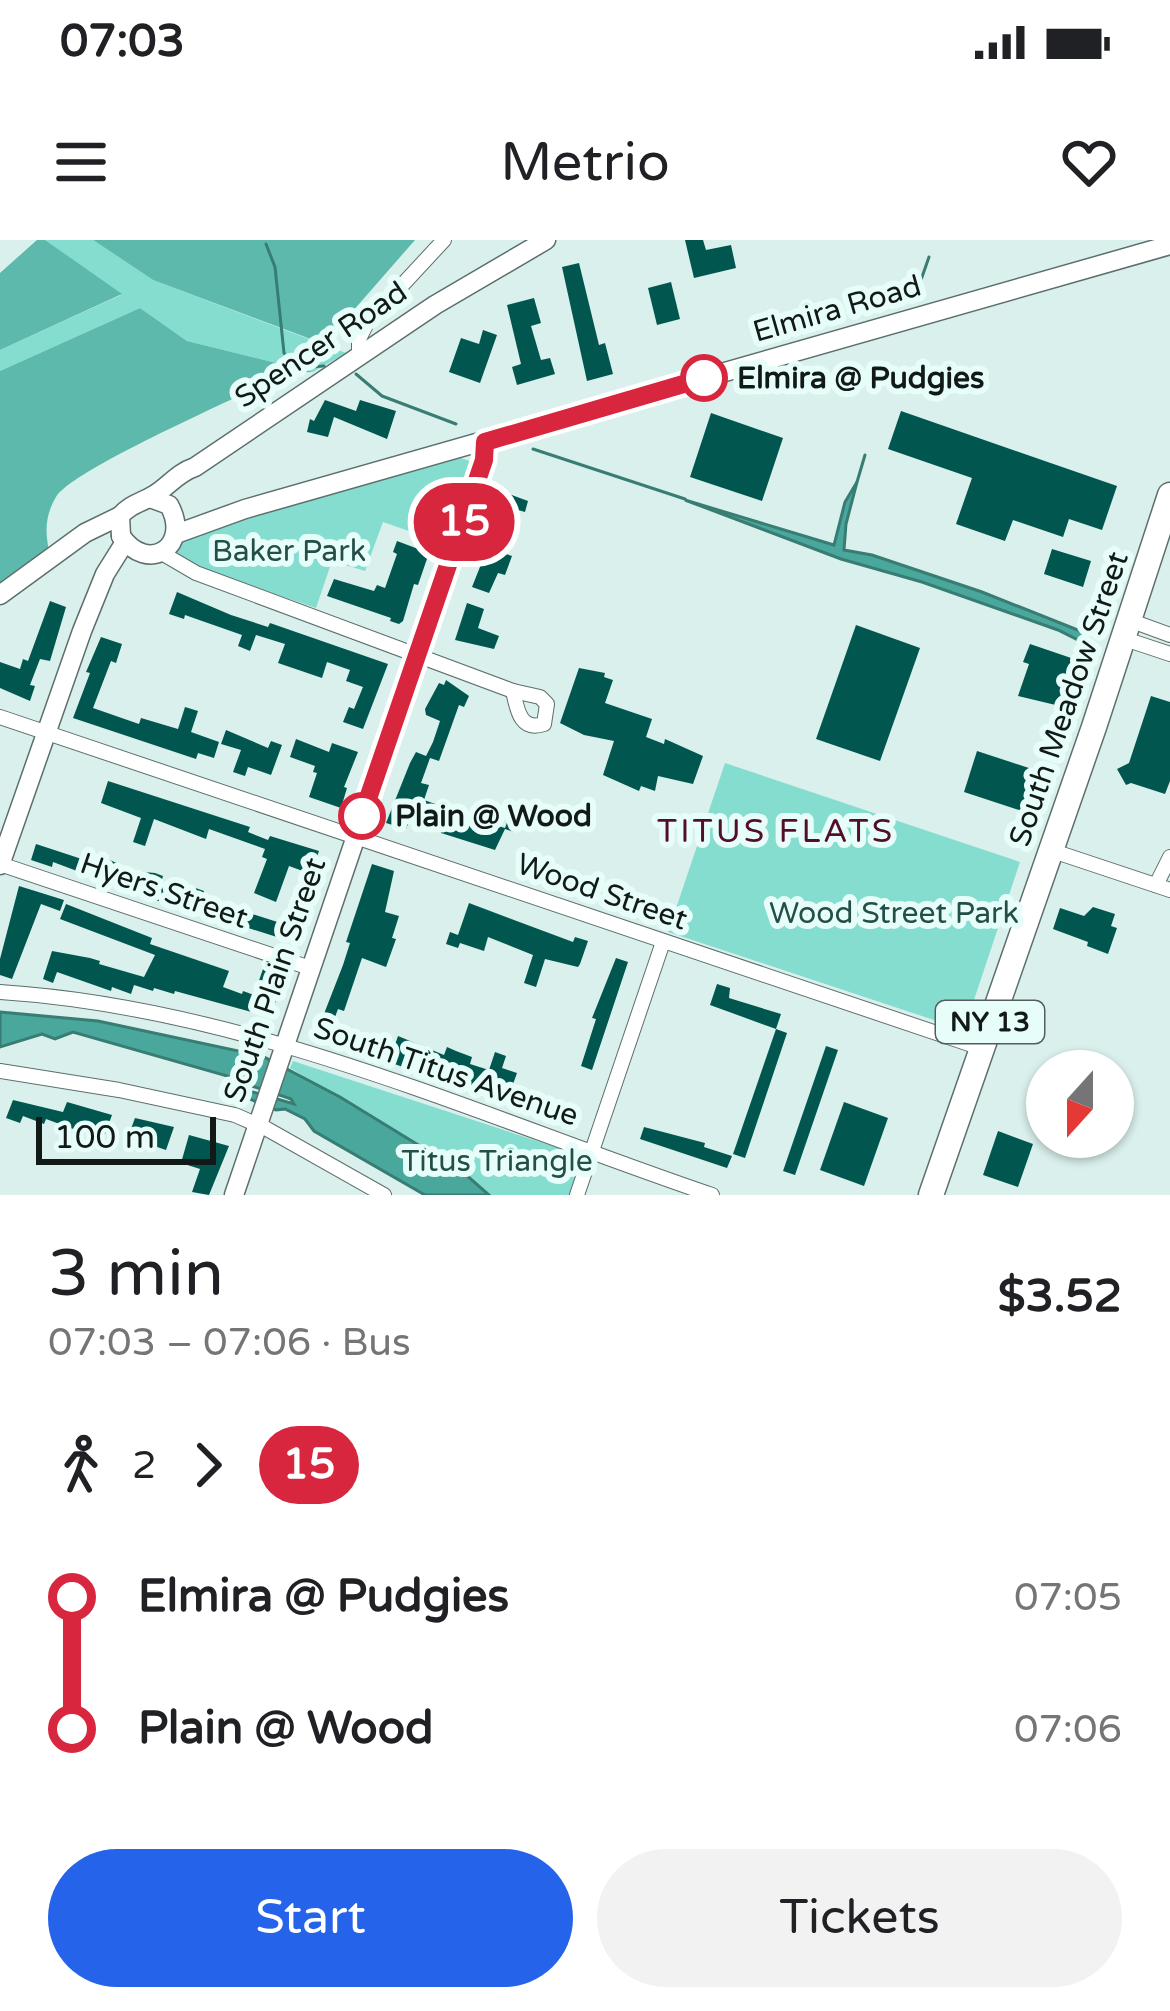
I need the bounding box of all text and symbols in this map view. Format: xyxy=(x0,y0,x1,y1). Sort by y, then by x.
text: 07:03 xyxy=(60,15,185,69)
icon: menu xyxy=(48,129,114,195)
icon: heart xyxy=(1056,129,1122,195)
text: Metrio xyxy=(500,130,670,195)
street label: Elmira Road xyxy=(749,267,925,351)
street label: Spencer Road xyxy=(228,274,414,416)
marker: Elmira @ Pudgies xyxy=(682,356,726,400)
place label: Elmira @ Pudgies xyxy=(737,360,984,397)
line badge: 15 xyxy=(410,483,518,561)
text: 15 xyxy=(438,496,490,547)
park label: Baker Park xyxy=(212,533,366,570)
street label: South Meadow Street xyxy=(1001,547,1137,851)
marker: Plain @ Wood xyxy=(340,794,384,838)
place label: Plain @ Wood xyxy=(395,798,592,835)
district label: TITUS FLATS xyxy=(657,812,895,851)
street label: Hyers Street xyxy=(75,845,253,937)
street label: Wood Street xyxy=(512,846,692,938)
street label: South Plain Street xyxy=(216,853,334,1107)
park label: Wood Street Park xyxy=(769,895,1019,932)
road number: NY 13 xyxy=(936,1001,1044,1043)
street label: South Titus Avenue xyxy=(309,1009,583,1135)
north arrow xyxy=(1026,1050,1134,1158)
map controls xyxy=(1026,1050,1134,1158)
scale bar xyxy=(36,1111,216,1164)
text: 100 m xyxy=(54,1118,155,1157)
park label: Titus Triangle xyxy=(401,1143,593,1180)
text: 3 min xyxy=(48,1234,224,1314)
text: $3.52 xyxy=(998,1270,1122,1324)
text: 07:03 – 07:06 · Bus xyxy=(48,1319,411,1366)
icon: walk xyxy=(48,1432,114,1498)
icon: forward xyxy=(175,1432,241,1498)
text: 15 xyxy=(283,1439,335,1490)
text: 2 xyxy=(132,1442,157,1489)
text: Elmira @ Pudgies xyxy=(138,1570,509,1624)
text: 07:05 xyxy=(1014,1574,1122,1621)
text: Plain @ Wood xyxy=(138,1702,433,1756)
text: 07:06 xyxy=(1014,1706,1122,1753)
button: Start xyxy=(48,1849,573,1987)
button: Tickets xyxy=(597,1849,1122,1987)

